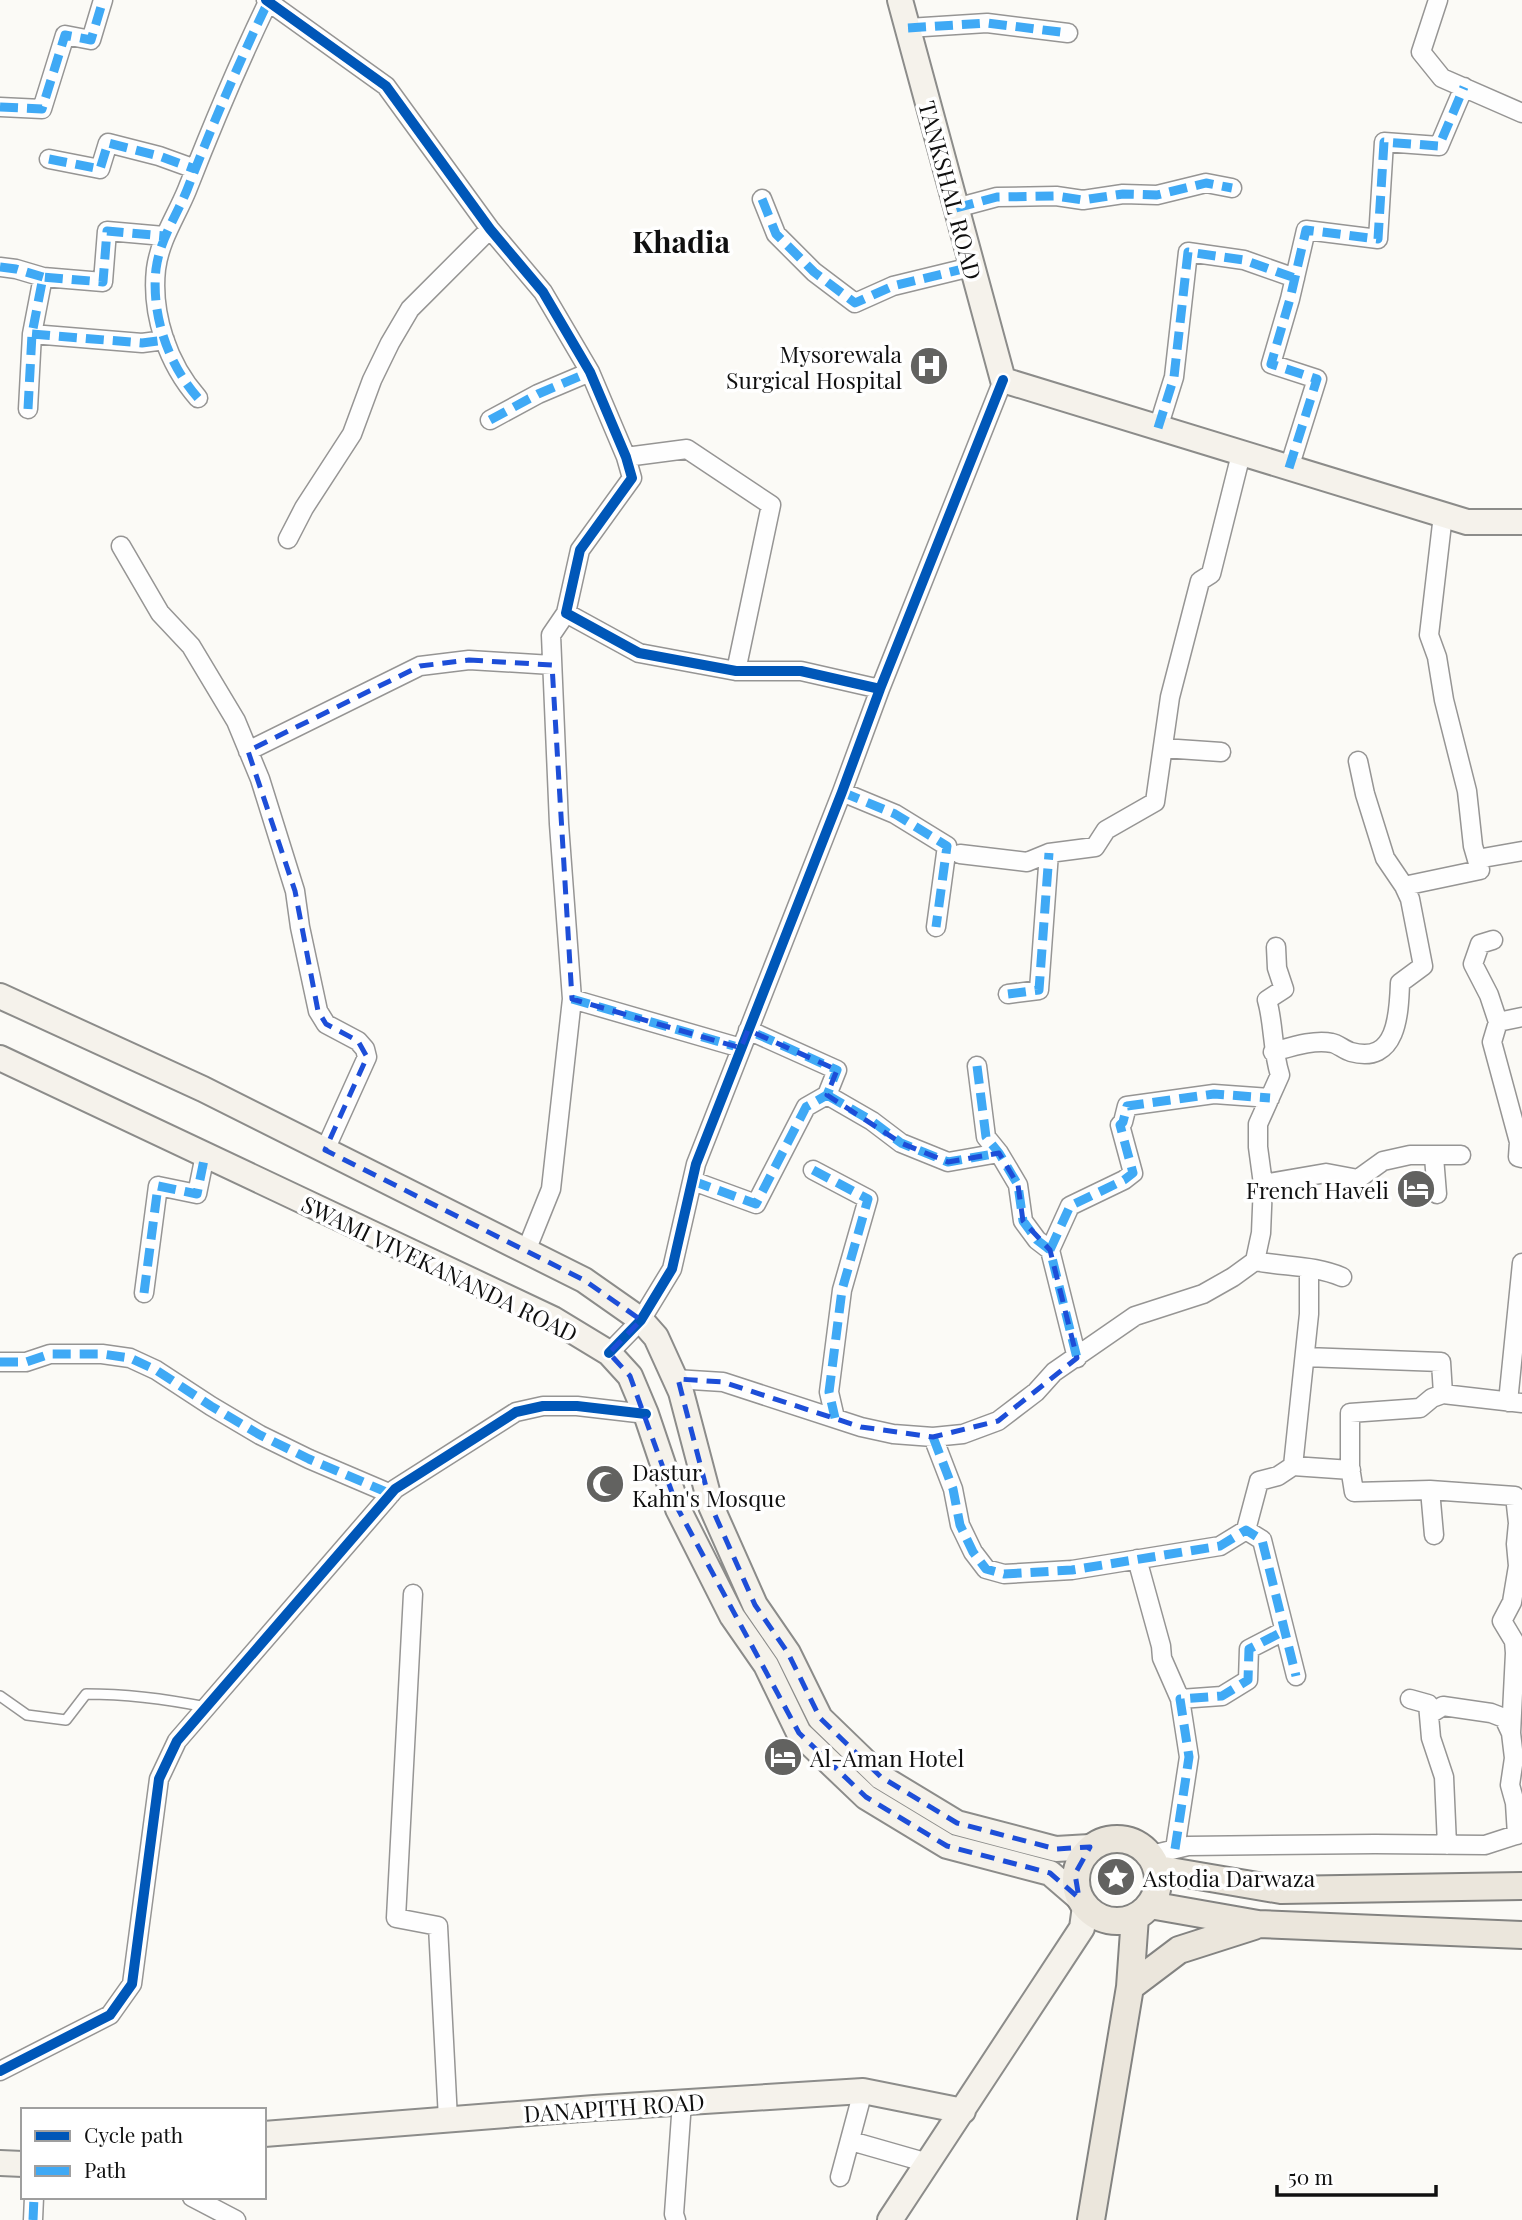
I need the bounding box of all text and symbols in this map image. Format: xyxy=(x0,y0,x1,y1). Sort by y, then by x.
street label: TANKSHAL ROAD xyxy=(912,97,990,283)
district label: Khadia xyxy=(632,221,731,261)
place label: Mysorewala Surgical Hospital xyxy=(726,338,903,395)
hospital icon: Mysorewala Surgical Hospital xyxy=(908,345,950,387)
hotel icon: French Haveli xyxy=(1395,1168,1437,1210)
place label: French Haveli xyxy=(1246,1174,1389,1205)
street label: SWAMI VIVEKANANDA ROAD xyxy=(297,1188,583,1348)
place label: Dastur Kahn's Mosque xyxy=(632,1456,786,1513)
mosque icon: Dastur Kahn's Mosque xyxy=(584,1463,626,1505)
hotel icon: Al-Aman Hotel xyxy=(762,1736,804,1778)
place label: Al-Aman Hotel xyxy=(809,1742,965,1773)
place icon: Astodia Darwaza xyxy=(1095,1856,1137,1898)
place label: Astodia Darwaza xyxy=(1142,1862,1316,1893)
street label: DANAPITH ROAD xyxy=(523,2085,705,2129)
legend xyxy=(21,2108,266,2199)
text: Cycle path xyxy=(84,2120,184,2148)
scale bar xyxy=(1277,2154,1436,2198)
text: Path xyxy=(84,2155,127,2183)
text: 50 m xyxy=(1288,2162,1334,2190)

